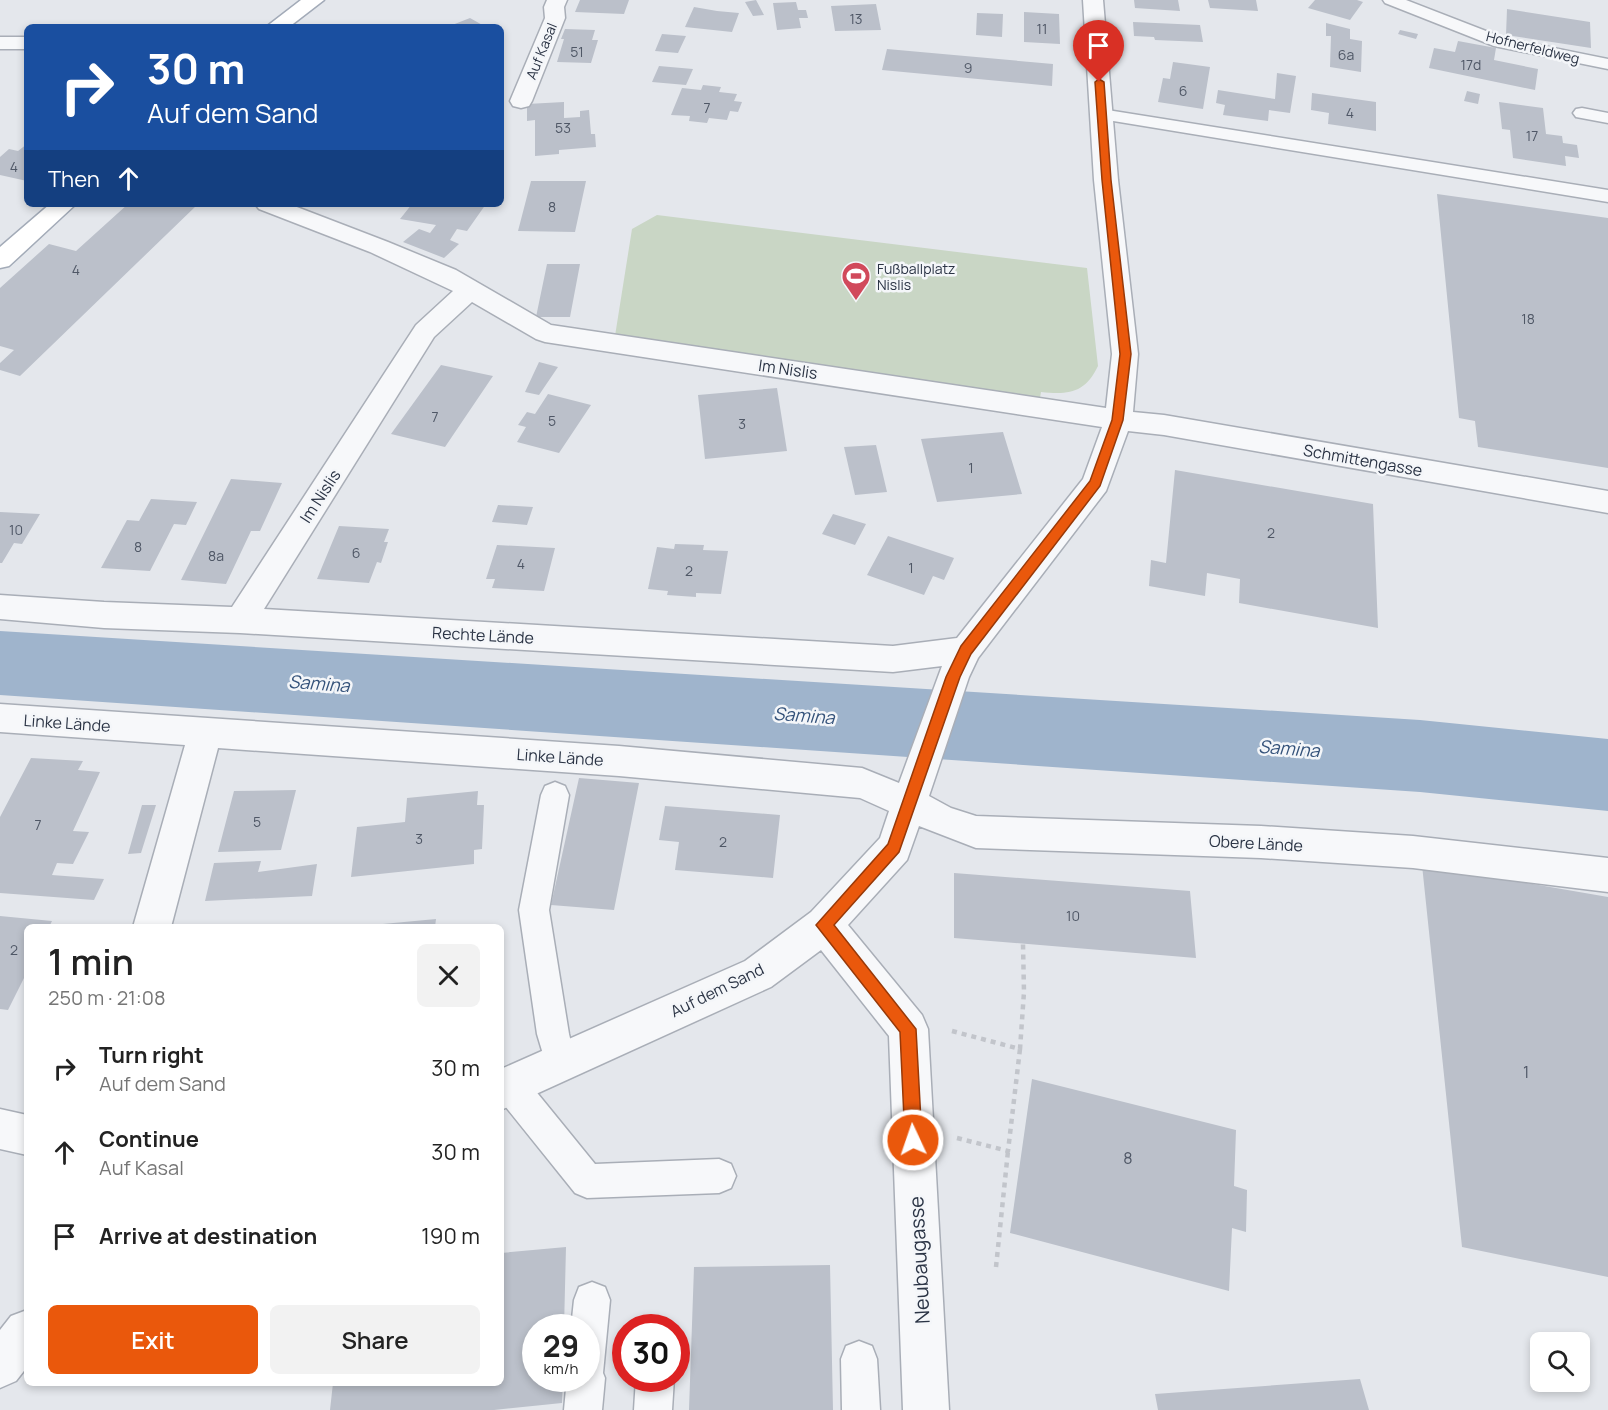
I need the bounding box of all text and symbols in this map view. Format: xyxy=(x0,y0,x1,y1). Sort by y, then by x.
house number: 13 xyxy=(849,9,863,28)
house number: 11 xyxy=(1037,19,1047,38)
street label: Auf Kasal xyxy=(521,20,561,82)
pin xyxy=(1073,20,1124,82)
street label: Hofnerfeldweg xyxy=(1484,26,1582,68)
icon: arrive xyxy=(1082,29,1115,62)
text: 30 m xyxy=(147,39,245,97)
house number: 51 xyxy=(570,42,584,61)
house number: 6a xyxy=(1338,45,1354,64)
icon: right xyxy=(48,48,126,126)
house number: 17d xyxy=(1461,55,1481,74)
house number: 9 xyxy=(964,58,972,77)
house number: 6 xyxy=(1179,81,1187,100)
text: Auf dem Sand xyxy=(147,94,318,131)
house number: 7 xyxy=(703,98,711,117)
house number: 4 xyxy=(1346,103,1354,122)
house number: 53 xyxy=(555,118,571,137)
house number: 17 xyxy=(1526,126,1538,145)
house number: 4 xyxy=(10,157,18,176)
icon: ahead xyxy=(112,162,145,195)
text: Then xyxy=(48,164,100,194)
house number: 8 xyxy=(548,197,556,216)
place label: Fußballplatz Nislis xyxy=(877,259,956,294)
house number: 4 xyxy=(72,260,80,279)
sports icon: Fußballplatz Nislis xyxy=(840,260,872,302)
house number: 18 xyxy=(1521,309,1535,328)
street label: Im Nislis xyxy=(757,354,819,384)
house number: 7 xyxy=(431,407,439,426)
house number: 5 xyxy=(548,411,556,430)
house number: 3 xyxy=(738,414,746,433)
street label: Schmittengasse xyxy=(1302,439,1424,481)
house number: 1 xyxy=(968,458,974,477)
street label: Im Nislis xyxy=(295,465,345,527)
house number: 10 xyxy=(9,520,23,539)
house number: 2 xyxy=(1267,523,1275,542)
house number: 8 xyxy=(134,537,142,556)
house number: 6 xyxy=(352,543,360,562)
house number: 8a xyxy=(208,546,224,565)
house number: 4 xyxy=(517,554,525,573)
house number: 1 xyxy=(908,558,914,577)
house number: 2 xyxy=(685,561,693,580)
street label: Rechte Lände xyxy=(432,621,534,649)
water label: Samina xyxy=(288,669,351,697)
water label: Samina xyxy=(773,701,836,729)
street label: Linke Lände xyxy=(23,709,111,737)
water label: Samina xyxy=(1258,734,1321,762)
street label: Linke Lände xyxy=(516,743,604,771)
house number: 5 xyxy=(253,812,261,831)
house number: 7 xyxy=(34,815,42,834)
house number: 3 xyxy=(415,829,423,848)
street label: Obere Lände xyxy=(1209,830,1303,856)
house number: 2 xyxy=(719,832,727,851)
house number: 10 xyxy=(1066,906,1080,925)
text: 1 min xyxy=(48,937,134,986)
house number: 2 xyxy=(10,940,18,959)
button: close xyxy=(417,944,480,1007)
street label: Auf dem Sand xyxy=(667,958,767,1022)
text: 250 m · 21:08 xyxy=(48,984,166,1011)
text: Turn right xyxy=(99,1040,204,1070)
icon: right xyxy=(48,1052,81,1085)
text: 30 m xyxy=(431,1053,480,1083)
house number: 1 xyxy=(1523,1061,1529,1083)
text: Auf dem Sand xyxy=(99,1070,226,1097)
position arrow xyxy=(881,1108,945,1172)
text: Continue xyxy=(99,1124,199,1154)
icon: ahead xyxy=(48,1136,81,1169)
text: 30 m xyxy=(431,1137,480,1167)
house number: 8 xyxy=(1123,1147,1133,1169)
text: Auf Kasal xyxy=(99,1154,184,1181)
street label: Neubaugasse xyxy=(902,1196,936,1324)
icon: arrive xyxy=(48,1220,81,1253)
text: Arrive at destination xyxy=(99,1221,317,1251)
text: 190 m xyxy=(421,1221,480,1251)
button: Exit xyxy=(48,1305,258,1374)
button: Share xyxy=(270,1305,480,1374)
speed limit sign: 30 xyxy=(612,1314,690,1392)
text: 29 xyxy=(543,1325,579,1366)
map controls xyxy=(1530,1332,1590,1392)
button: search xyxy=(1530,1332,1590,1392)
text: km/h xyxy=(544,1358,578,1379)

